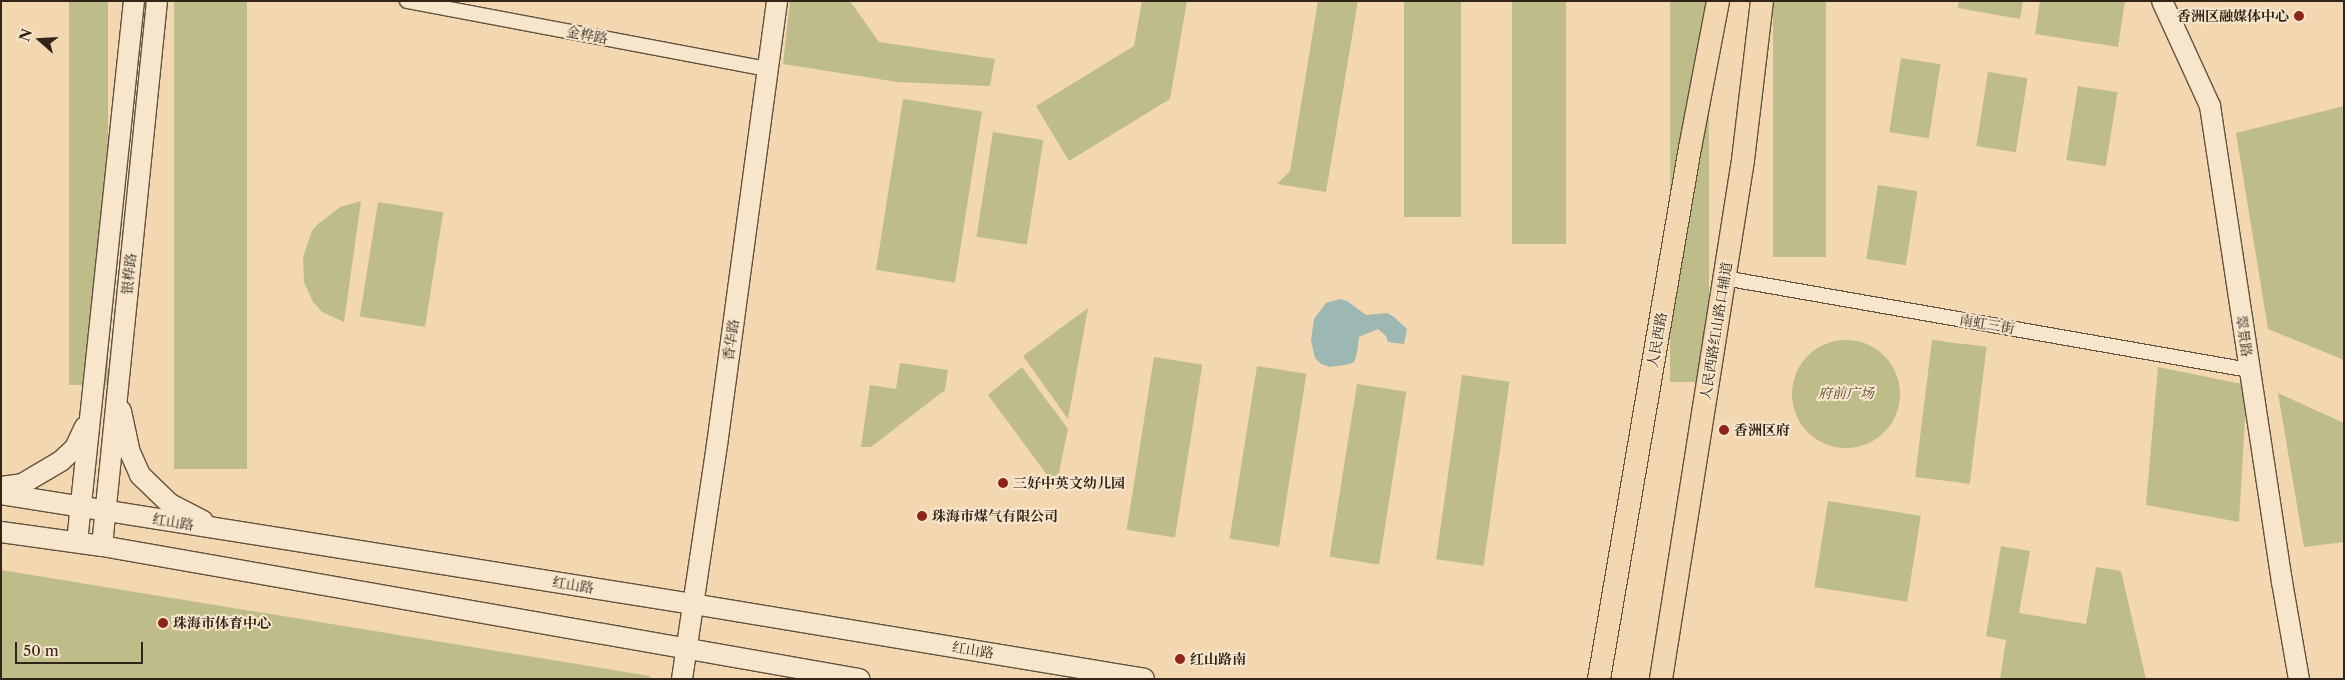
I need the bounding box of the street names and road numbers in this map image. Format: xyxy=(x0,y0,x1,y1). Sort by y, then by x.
street label: 金桦路 xyxy=(565,23,609,47)
street label: 银桦路 xyxy=(118,252,140,296)
street label: 人民西路红山路口辅道 xyxy=(1697,261,1735,401)
street label: 人民西路 xyxy=(1644,311,1670,369)
street label: 南虹三街 xyxy=(1958,311,2016,337)
street label: 翠景路 xyxy=(2233,314,2255,358)
street label: 香华路 xyxy=(720,318,742,362)
street label: 红山路 xyxy=(151,510,195,534)
street label: 红山路 xyxy=(551,573,595,597)
street label: 红山路 xyxy=(951,638,995,662)

